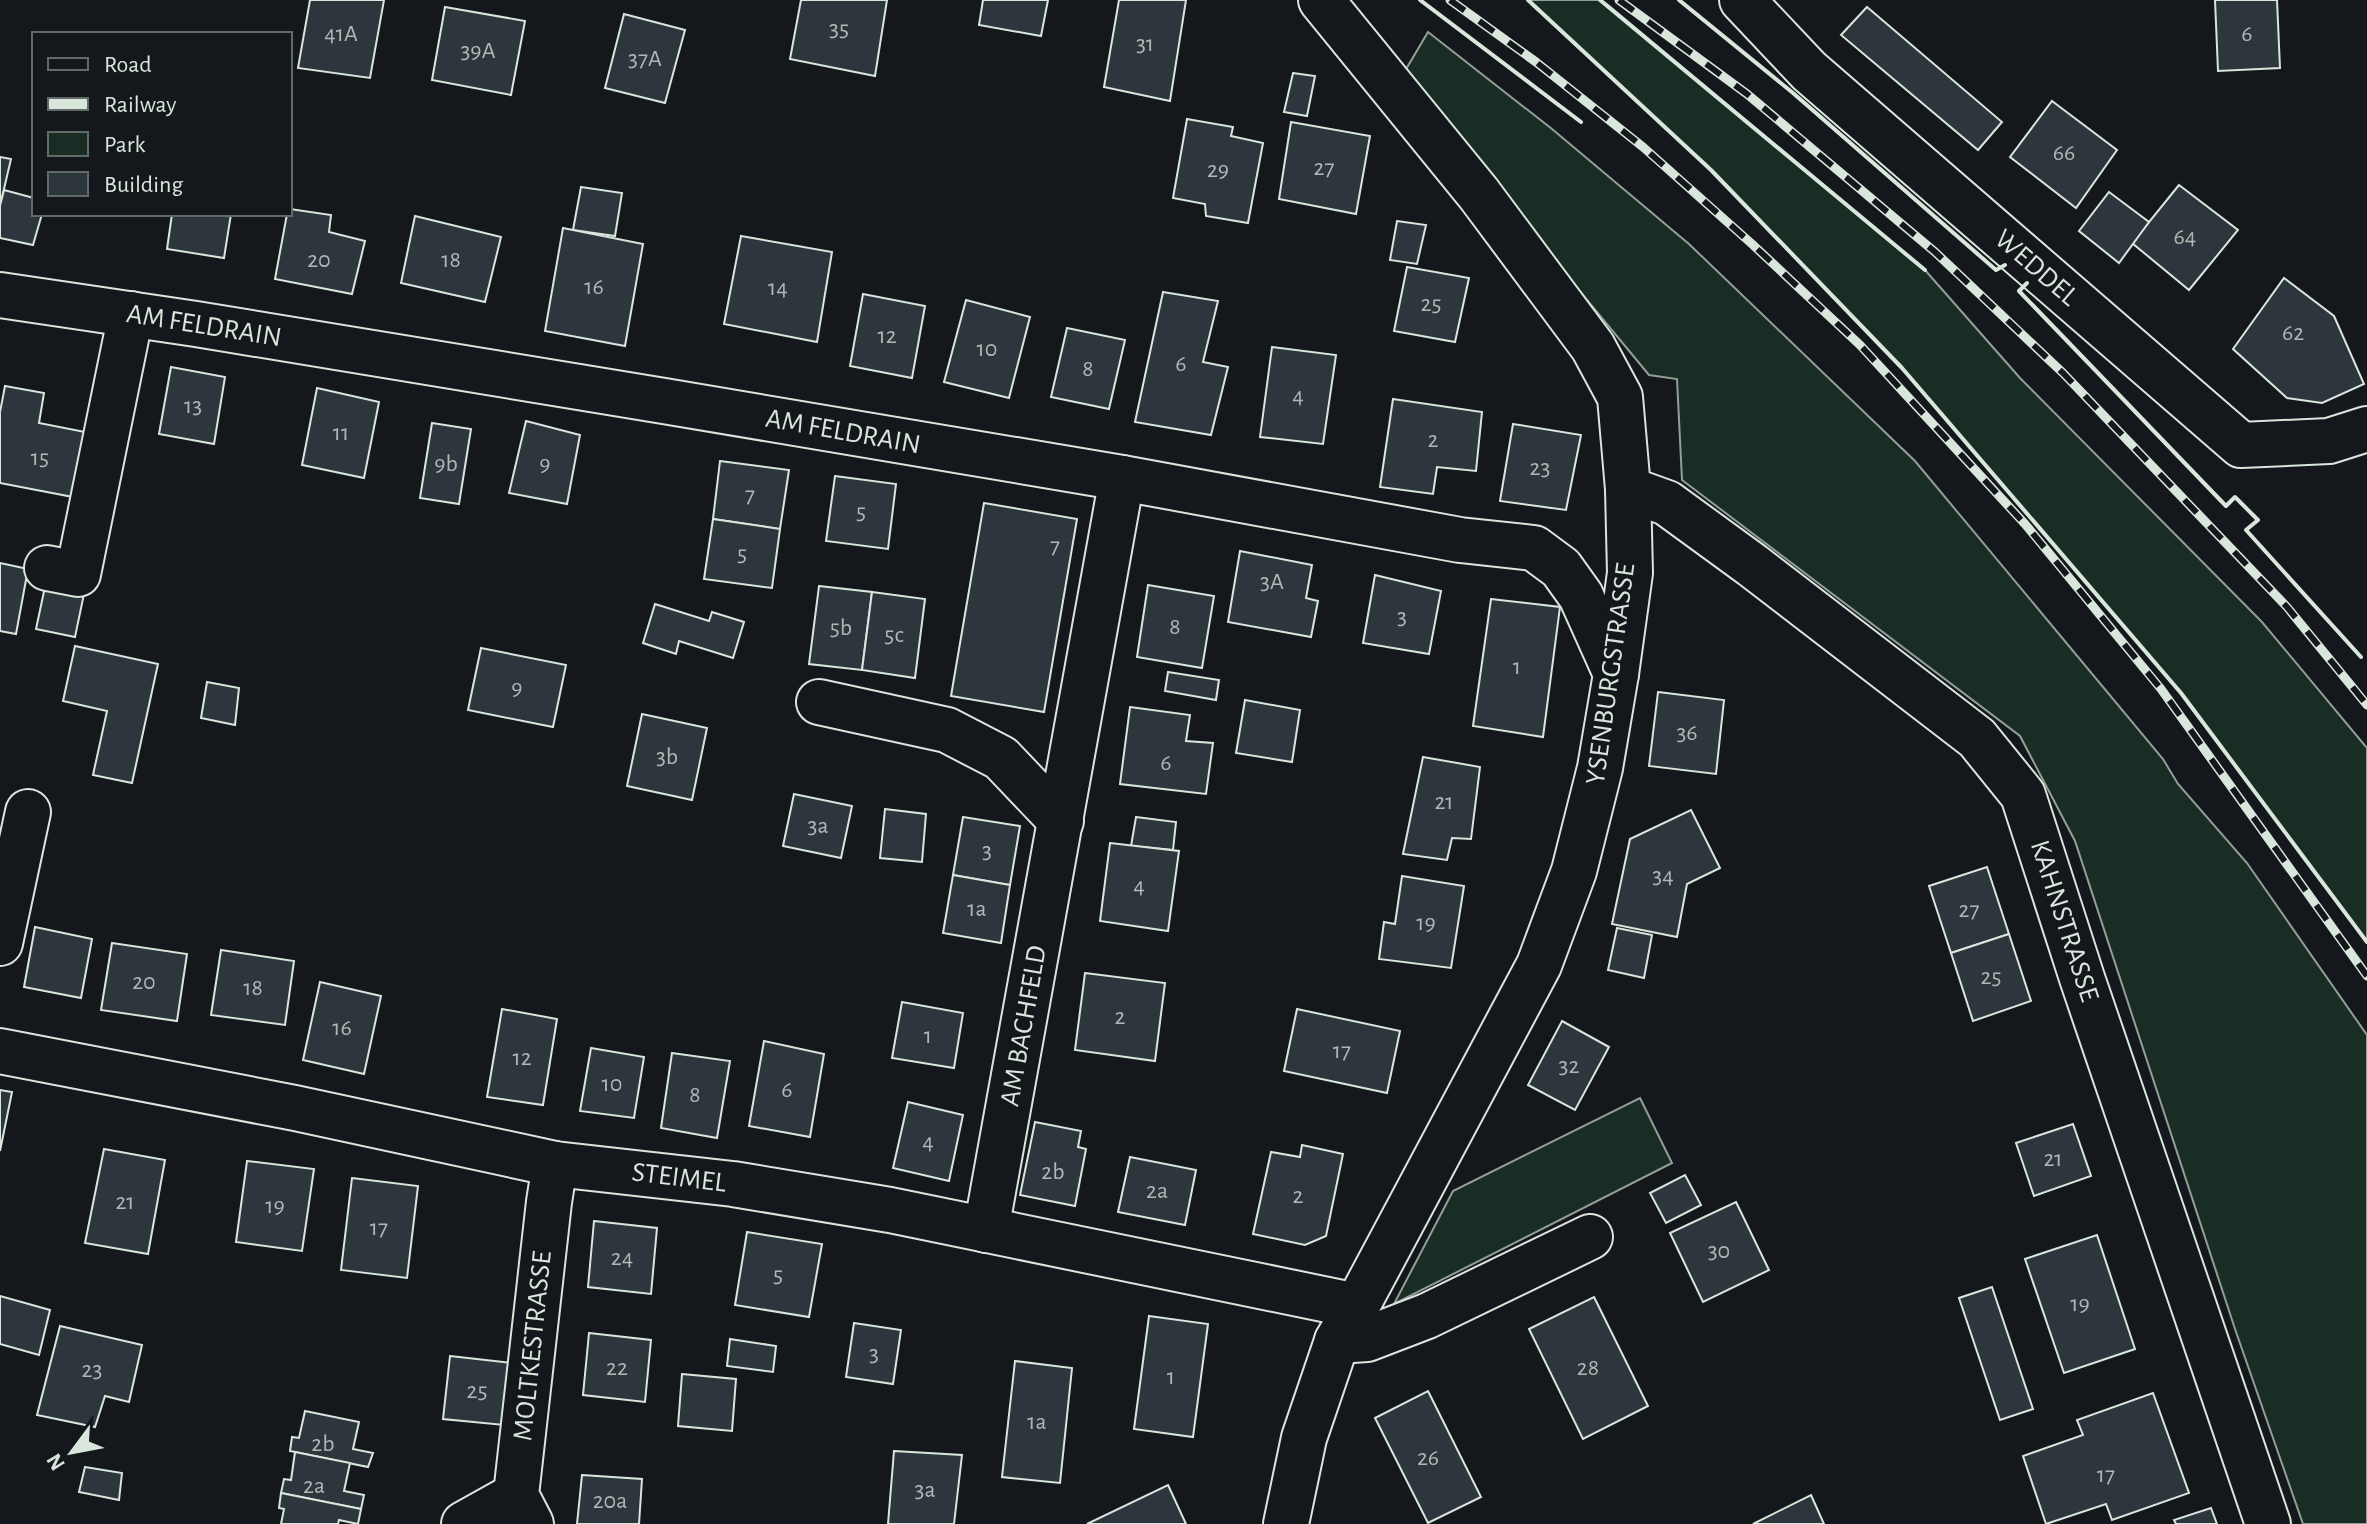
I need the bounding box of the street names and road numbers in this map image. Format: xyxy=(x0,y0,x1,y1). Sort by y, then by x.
street label: WEDDEL xyxy=(1989,225,2083,312)
street label: AM FELDRAIN xyxy=(124,300,284,352)
street label: AM FELDRAIN xyxy=(763,405,923,459)
street label: YSENBURGSTRASSE xyxy=(1582,561,1640,787)
street label: KAHNSTRASSE xyxy=(2025,837,2103,1005)
street label: AM BACHFELD xyxy=(996,943,1052,1109)
street label: STEIMEL xyxy=(630,1158,728,1198)
street label: MOLTKESTRASSE xyxy=(509,1250,557,1442)

